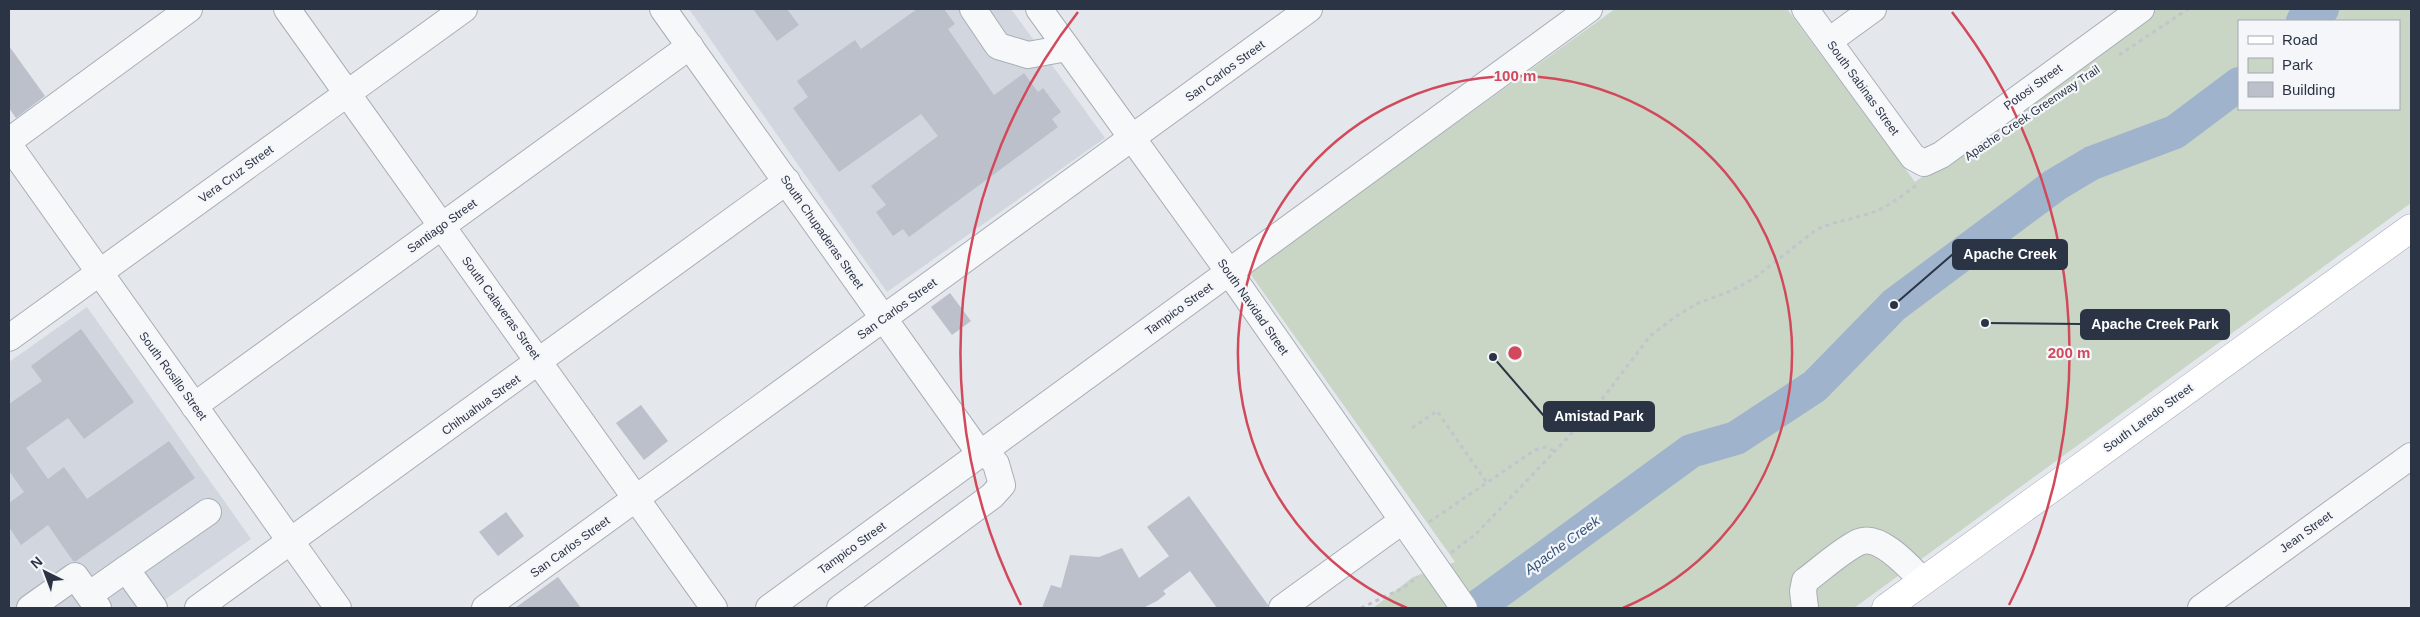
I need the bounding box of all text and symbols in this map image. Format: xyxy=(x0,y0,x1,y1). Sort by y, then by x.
legend xyxy=(2238,20,2400,110)
text: Road xyxy=(2282,31,2318,48)
street label: San Carlos Street xyxy=(1183,37,1268,105)
street label: South Sabinas Street xyxy=(1824,38,1902,139)
text: Park xyxy=(2282,56,2313,73)
street label: Potosi Street xyxy=(2001,61,2065,113)
street label: Apache Creek Greenway Trail xyxy=(1962,62,2102,164)
text: 100 m xyxy=(1494,67,1536,84)
text: Building xyxy=(2282,81,2335,98)
street label: Vera Cruz Street xyxy=(196,142,277,206)
street label: South Chupaderas Street xyxy=(777,173,867,292)
street label: Santiago Street xyxy=(404,196,480,256)
callout: Apache Creek xyxy=(1953,240,2067,269)
text: Apache Creek xyxy=(1963,246,2057,262)
street label: South Calaveras Street xyxy=(459,254,544,363)
street label: South Navidad Street xyxy=(1215,256,1292,358)
street label: San Carlos Street xyxy=(855,275,940,343)
street label: Tampico Street xyxy=(1143,279,1216,338)
callout: Apache Creek Park xyxy=(2081,310,2229,339)
text: Apache Creek Park xyxy=(2091,316,2219,332)
street label: South Rosillo Street xyxy=(136,329,210,424)
centre of rings xyxy=(1506,344,1524,362)
text: 200 m xyxy=(2048,344,2090,361)
street label: Chihuahua Street xyxy=(439,371,523,438)
street label: South Laredo Street xyxy=(2100,380,2196,455)
callout: Amistad Park xyxy=(1544,402,1654,431)
text: Amistad Park xyxy=(1554,408,1644,424)
street label: Jean Street xyxy=(2277,508,2335,556)
water label: Apache Creek xyxy=(1521,512,1603,578)
street label: San Carlos Street xyxy=(528,513,613,581)
street label: Tampico Street xyxy=(816,518,889,577)
north arrow xyxy=(20,547,70,597)
text: N xyxy=(27,553,45,572)

